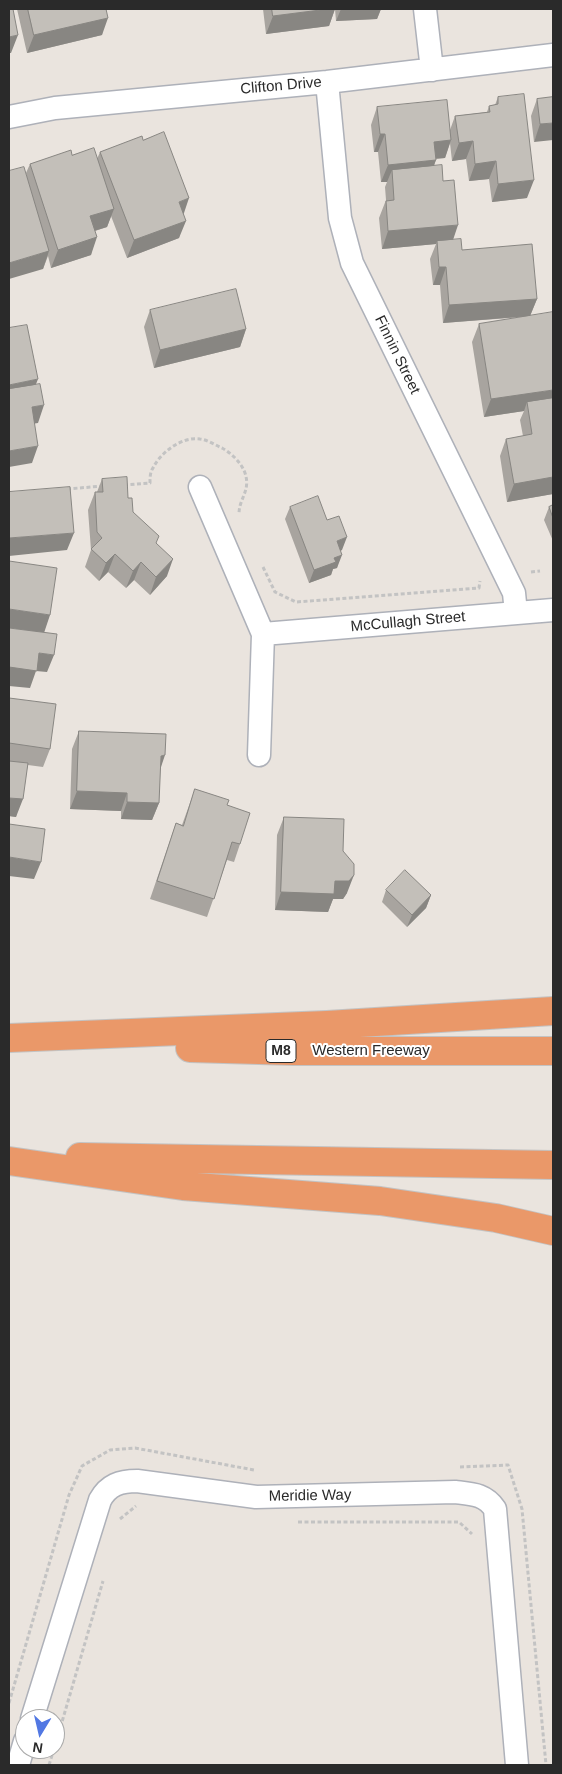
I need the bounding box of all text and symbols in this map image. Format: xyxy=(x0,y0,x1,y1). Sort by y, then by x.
street label: Clifton Drive xyxy=(240,73,322,99)
street label: Finnin Street xyxy=(370,313,424,397)
street label: McCullagh Street xyxy=(350,608,466,636)
road number: M8 xyxy=(266,1040,296,1062)
street label: Western Freeway xyxy=(312,1042,430,1060)
street label: Meridie Way xyxy=(268,1486,352,1506)
north arrow xyxy=(15,1709,65,1759)
text: N xyxy=(32,1739,44,1757)

